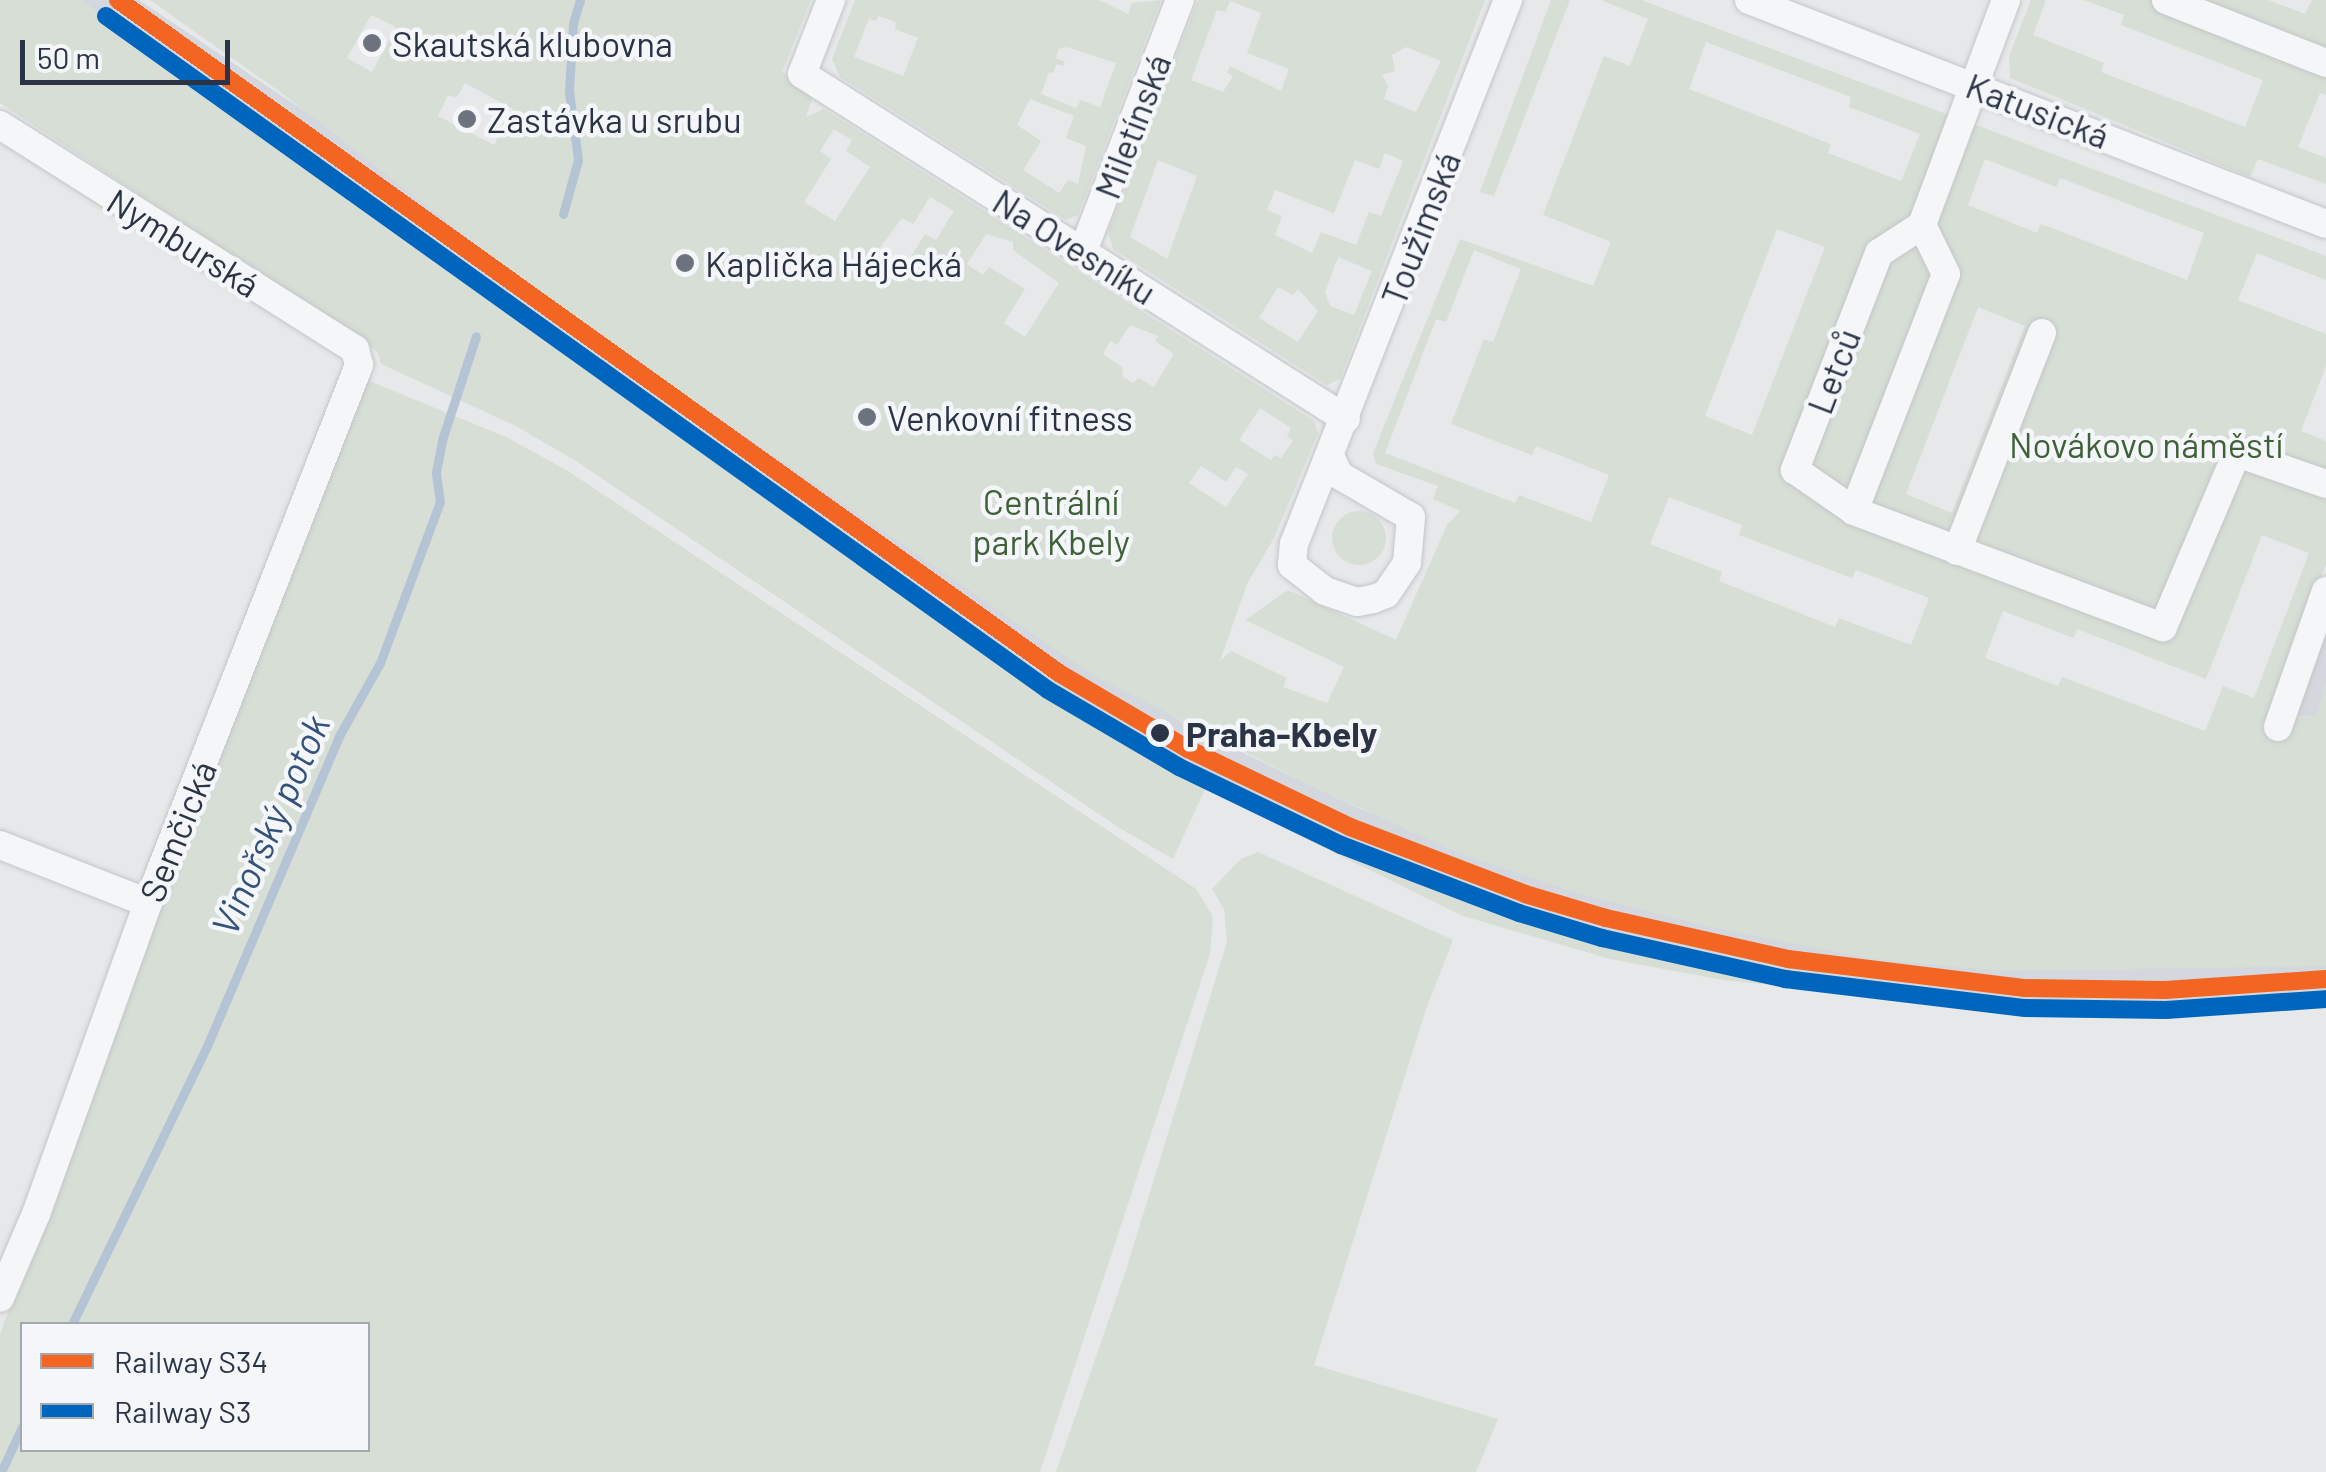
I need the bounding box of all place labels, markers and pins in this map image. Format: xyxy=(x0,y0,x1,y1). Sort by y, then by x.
place label: Skautská klubovna xyxy=(392,22,673,64)
marker: Skautská klubovna xyxy=(361,32,383,54)
place label: Zastávka u srubu xyxy=(487,98,742,140)
marker: Zastávka u srubu xyxy=(456,108,478,130)
place label: Kaplička Hájecká xyxy=(705,242,962,284)
marker: Kaplička Hájecká xyxy=(674,252,696,274)
place label: Venkovní fitness xyxy=(887,396,1133,438)
marker: Venkovní fitness xyxy=(856,406,878,428)
place label: Praha-Kbely xyxy=(1186,712,1377,754)
marker: Praha-Kbely xyxy=(1143,716,1177,750)

